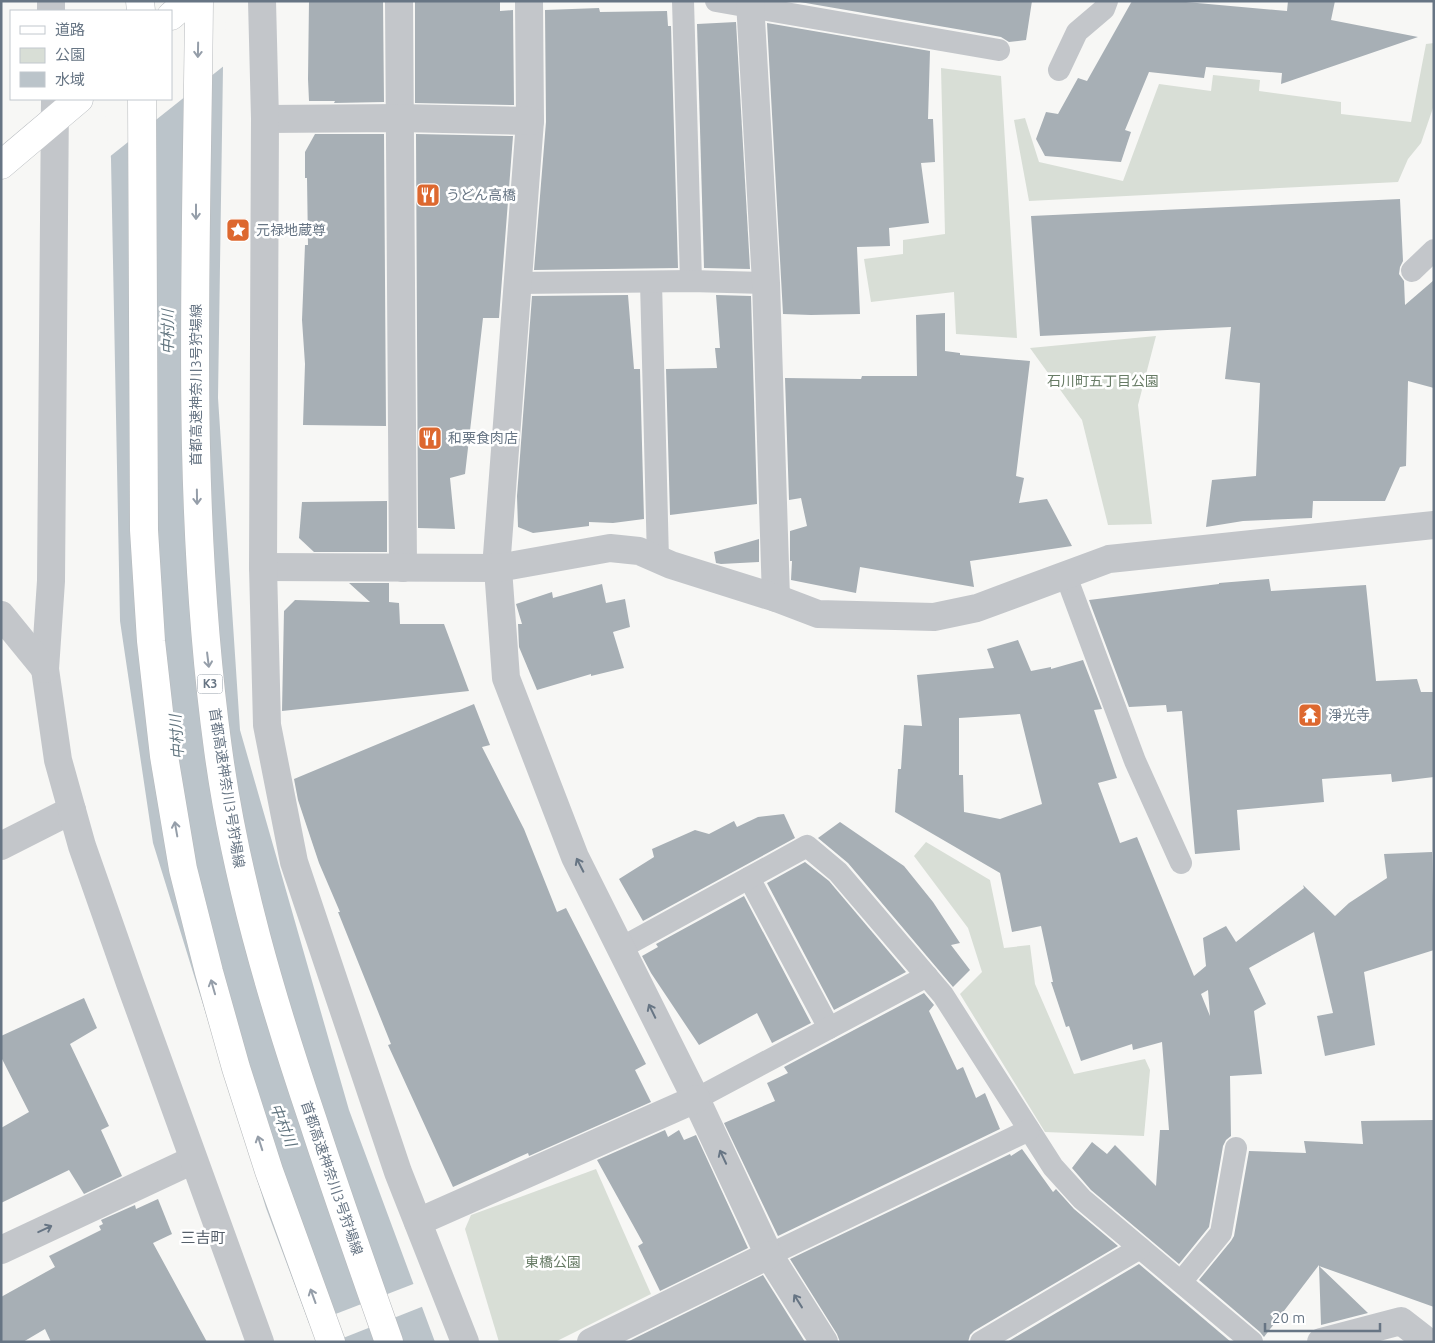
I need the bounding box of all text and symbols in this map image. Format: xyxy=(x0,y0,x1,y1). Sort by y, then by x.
legend xyxy=(10,10,172,100)
text: 道路 xyxy=(55,21,85,38)
one-way arrow xyxy=(193,42,203,58)
text: 公園 xyxy=(55,46,85,63)
text: 水域 xyxy=(55,71,85,88)
restaurant icon: うどん高橋 xyxy=(415,182,441,208)
place label: うどん高橋 xyxy=(446,187,516,203)
one-way arrow xyxy=(191,204,201,220)
place icon: 元禄地蔵尊 xyxy=(225,217,251,243)
place label: 元禄地蔵尊 xyxy=(256,222,326,238)
street label: 首都高速神奈川3号狩場線 xyxy=(188,304,204,466)
water label: 中村川 xyxy=(159,308,176,355)
park label: 石川町五丁目公園 xyxy=(1047,373,1159,389)
restaurant icon: 和栗食肉店 xyxy=(417,425,443,451)
place label: 和栗食肉店 xyxy=(448,430,518,446)
one-way arrow xyxy=(193,489,202,505)
one-way arrow xyxy=(203,651,213,667)
road number: K3 xyxy=(198,674,222,694)
temple icon: 淨光寺 xyxy=(1297,702,1323,728)
street label: 首都高速神奈川3号狩場線 xyxy=(206,707,248,869)
place label: 淨光寺 xyxy=(1328,707,1370,723)
water label: 中村川 xyxy=(166,712,187,760)
one-way arrow xyxy=(171,821,181,837)
one-way arrow xyxy=(575,858,584,873)
one-way arrow xyxy=(208,979,218,995)
one-way arrow xyxy=(647,1003,657,1018)
street label: 首都高速神奈川3号狩場線 xyxy=(298,1099,366,1257)
water label: 中村川 xyxy=(267,1101,301,1151)
one-way arrow xyxy=(255,1135,264,1151)
one-way arrow xyxy=(718,1150,728,1165)
one-way arrow xyxy=(37,1224,52,1234)
district label: 三吉町 xyxy=(180,1229,226,1246)
park label: 東橋公園 xyxy=(525,1254,581,1270)
one-way arrow xyxy=(308,1289,318,1304)
one-way arrow xyxy=(793,1294,803,1308)
scale bar xyxy=(1265,1300,1380,1332)
text: 20 m xyxy=(1272,1309,1305,1326)

